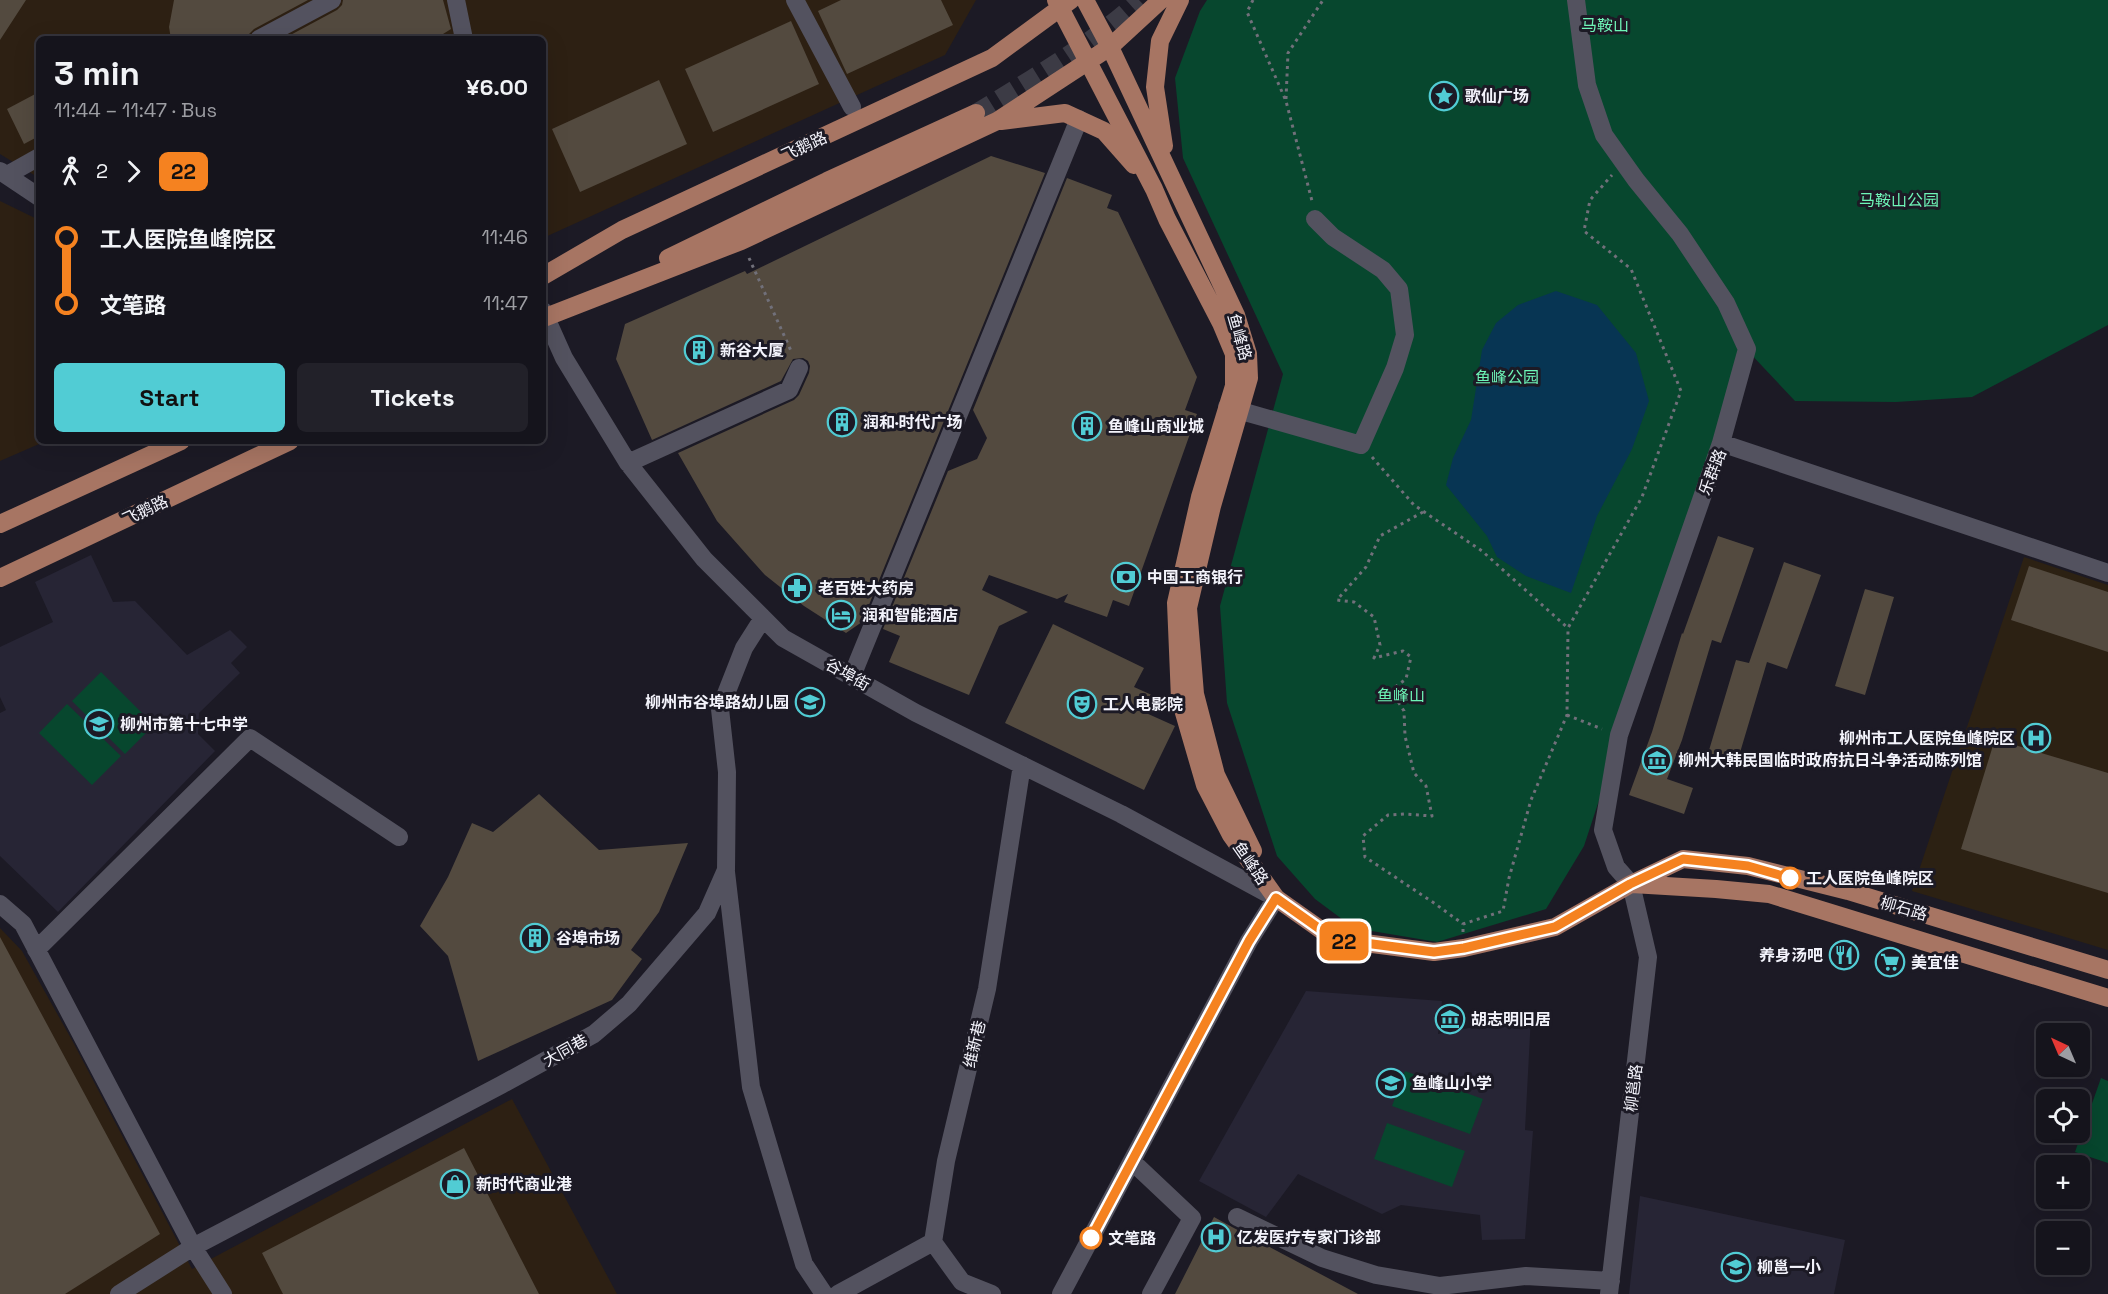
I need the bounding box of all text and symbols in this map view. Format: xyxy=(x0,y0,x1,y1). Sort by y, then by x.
park label: 马鞍山 xyxy=(1581,15,1629,36)
text: 3 min xyxy=(54,53,140,95)
text: ¥6.00 xyxy=(466,73,528,101)
place icon: 歌仙广场 xyxy=(1428,80,1460,112)
place label: 歌仙广场 xyxy=(1465,86,1529,107)
text: 11:44 – 11:47 · Bus xyxy=(54,97,217,123)
street label: 飞鹅路 xyxy=(778,127,830,166)
icon: walk xyxy=(54,155,87,188)
icon: forward xyxy=(117,155,150,188)
text: 2 xyxy=(96,158,108,184)
text: 22 xyxy=(171,158,196,185)
park label: 马鞍山公园 xyxy=(1859,190,1939,211)
text: 11:46 xyxy=(481,224,528,250)
text: 工人医院鱼峰院区 xyxy=(100,225,276,253)
text: 11:47 xyxy=(483,290,528,316)
text: 文笔路 xyxy=(100,291,166,319)
street label: 鱼峰路 xyxy=(1223,311,1256,363)
building icon: 新谷大厦 xyxy=(683,334,715,366)
place label: 新谷大厦 xyxy=(720,340,784,361)
button: Start xyxy=(54,363,285,432)
button: Tickets xyxy=(297,363,528,432)
park label: 鱼峰公园 xyxy=(1475,367,1539,388)
building icon: 润和·时代广场 xyxy=(826,406,858,438)
building icon: 鱼峰山商业城 xyxy=(1071,410,1103,442)
place label: 润和·时代广场 xyxy=(863,412,963,433)
place label: 鱼峰山商业城 xyxy=(1108,416,1204,437)
street label: 乐群路 xyxy=(1694,446,1731,498)
street label: 飞鹅路 xyxy=(119,491,171,530)
bank icon: 中国工商银行 xyxy=(1110,561,1142,593)
place label: 中国工商银行 xyxy=(1147,567,1243,588)
pharmacy icon: 老百姓大药房 xyxy=(781,572,813,604)
place label: 老百姓大药房 xyxy=(818,578,914,599)
hotel icon: 润和智能酒店 xyxy=(825,599,857,631)
place label: 润和智能酒店 xyxy=(862,605,958,626)
street label: 谷埠街 xyxy=(822,654,874,695)
park label: 鱼峰山 xyxy=(1377,685,1425,706)
school or university icon: 柳州市谷埠路幼儿园 xyxy=(794,686,826,718)
theatre icon: 工人电影院 xyxy=(1066,688,1098,720)
place label: 柳州市谷埠路幼儿园 xyxy=(645,692,789,713)
place label: 工人电影院 xyxy=(1103,694,1183,715)
school or university icon: 柳州市第十七中学 xyxy=(83,708,115,740)
place label: 柳州市第十七中学 xyxy=(120,714,248,735)
hospital icon: 柳州市工人医院鱼峰院区 xyxy=(2020,722,2052,754)
place label: 柳州市工人医院鱼峰院区 xyxy=(1839,728,2015,749)
museum icon: 柳州大韩民国临时政府抗日斗争活动陈列馆 xyxy=(1641,744,1673,776)
place label: 柳州大韩民国临时政府抗日斗争活动陈列馆 xyxy=(1678,750,1982,771)
street label: 鱼峰路 xyxy=(1228,838,1273,889)
marker: 工人医院鱼峰院区 xyxy=(1779,867,1801,889)
place label: 工人医院鱼峰院区 xyxy=(1806,868,1934,889)
street label: 柳石路 xyxy=(1878,892,1930,925)
building icon: 谷埠市场 xyxy=(519,922,551,954)
line badge: 22 xyxy=(1317,922,1371,960)
place label: 谷埠市场 xyxy=(556,928,620,949)
text: 22 xyxy=(1332,928,1356,955)
restaurant icon: 养身汤吧 xyxy=(1828,939,1860,971)
place label: 养身汤吧 xyxy=(1759,945,1823,966)
supermarket icon: 美宜佳 xyxy=(1874,946,1906,978)
place label: 美宜佳 xyxy=(1911,952,1959,973)
museum icon: 胡志明旧居 xyxy=(1434,1003,1466,1035)
place label: 胡志明旧居 xyxy=(1471,1009,1551,1030)
street label: 维新巷 xyxy=(959,1018,990,1070)
north arrow xyxy=(2036,1023,2090,1077)
map controls xyxy=(2036,1023,2090,1275)
street label: 大同巷 xyxy=(539,1030,591,1071)
street label: 柳邕路 xyxy=(1620,1063,1647,1113)
school or university icon: 鱼峰山小学 xyxy=(1375,1067,1407,1099)
place label: 鱼峰山小学 xyxy=(1412,1073,1492,1094)
button: locate xyxy=(2036,1089,2090,1143)
button: + xyxy=(2036,1155,2090,1209)
shop icon: 新时代商业港 xyxy=(439,1168,471,1200)
place label: 新时代商业港 xyxy=(476,1174,572,1195)
hospital icon: 亿发医疗专家门诊部 xyxy=(1200,1221,1232,1253)
button: − xyxy=(2036,1221,2090,1275)
marker: 文笔路 xyxy=(1080,1227,1102,1249)
place label: 亿发医疗专家门诊部 xyxy=(1237,1227,1381,1248)
place label: 文笔路 xyxy=(1108,1228,1156,1249)
school or university icon: 柳邕一小 xyxy=(1720,1251,1752,1283)
place label: 柳邕一小 xyxy=(1757,1257,1821,1278)

